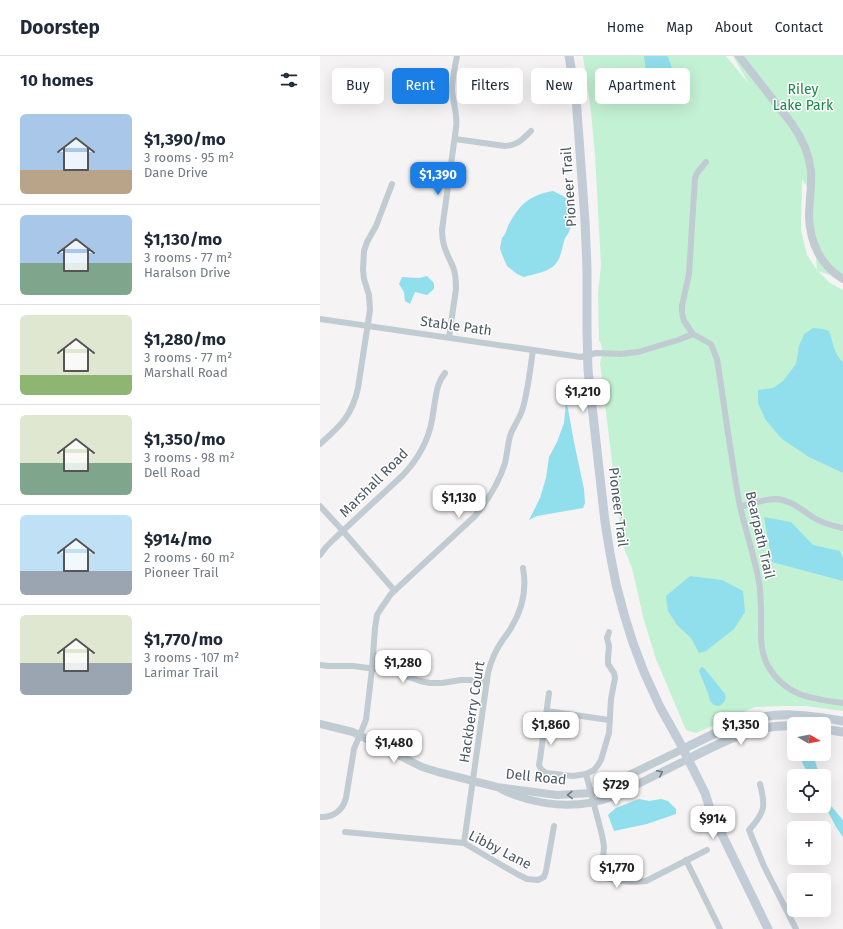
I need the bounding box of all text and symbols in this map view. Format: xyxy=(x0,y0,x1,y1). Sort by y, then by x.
text: Doorstep xyxy=(20,16,100,39)
text: Home xyxy=(607,19,644,36)
text: Map xyxy=(666,19,693,36)
text: About xyxy=(715,19,753,36)
text: Contact xyxy=(775,19,823,36)
chip: Buy xyxy=(332,68,384,104)
chip: Rent xyxy=(392,68,449,104)
chip: Filters xyxy=(457,68,523,104)
chip: New xyxy=(531,68,587,104)
chip: Apartment xyxy=(595,68,690,104)
icon: filters xyxy=(278,69,300,91)
text: 10 homes xyxy=(20,70,94,91)
park label: Riley Lake Park xyxy=(773,81,834,114)
text: $1,390/mo xyxy=(144,129,226,150)
icon: home xyxy=(52,130,100,178)
street label: Pioneer Trail xyxy=(558,146,580,228)
text: 3 rooms · 95 m² xyxy=(144,150,234,165)
pin: $1,390 xyxy=(405,162,471,196)
text: Dane Drive xyxy=(144,165,208,180)
text: $1,390 xyxy=(419,167,457,182)
text: $1,130/mo xyxy=(144,229,222,250)
icon: home xyxy=(52,231,100,279)
text: 3 rooms · 77 m² xyxy=(144,250,232,265)
text: Haralson Drive xyxy=(144,265,230,280)
street label: Stable Path xyxy=(419,313,493,339)
text: $1,280/mo xyxy=(144,329,226,350)
icon: home xyxy=(52,331,100,379)
text: 3 rooms · 77 m² xyxy=(144,350,232,365)
text: Marshall Road xyxy=(144,365,228,380)
pin: $1,210 xyxy=(550,379,616,413)
text: $1,210 xyxy=(565,384,601,399)
text: $1,350/mo xyxy=(144,429,225,450)
icon: home xyxy=(52,431,100,479)
street label: Marshall Road xyxy=(336,445,412,521)
text: 3 rooms · 98 m² xyxy=(144,450,235,465)
text: Dell Road xyxy=(144,465,201,480)
street label: Pioneer Trail xyxy=(605,466,631,548)
pin: $1,130 xyxy=(426,485,492,519)
text: $1,130 xyxy=(442,490,476,505)
street label: Bearpath Trail xyxy=(742,490,778,580)
text: $914/mo xyxy=(144,529,212,550)
icon: home xyxy=(52,531,100,579)
text: 2 rooms · 60 m² xyxy=(144,550,235,565)
text: Pioneer Trail xyxy=(144,565,219,580)
text: $1,770/mo xyxy=(144,629,223,650)
icon: home xyxy=(52,631,100,679)
text: 3 rooms · 107 m² xyxy=(144,650,239,665)
pin: $1,280 xyxy=(370,650,436,684)
text: $1,280 xyxy=(384,655,422,670)
street label: Hackberry Court xyxy=(456,659,489,764)
text: Larimar Trail xyxy=(144,665,218,680)
pin: $1,860 xyxy=(518,712,584,746)
pin: $1,350 xyxy=(708,712,774,746)
text: $1,860 xyxy=(532,717,570,732)
text: $1,350 xyxy=(722,717,760,732)
north arrow xyxy=(787,717,831,761)
map controls xyxy=(787,717,831,917)
pin: $1,480 xyxy=(361,730,427,764)
text: $1,480 xyxy=(375,735,413,750)
street label: Dell Road xyxy=(505,765,567,789)
button: locate xyxy=(787,769,831,813)
one-way arrow xyxy=(656,770,663,778)
pin: $729 xyxy=(592,772,640,806)
text: $729 xyxy=(603,777,629,792)
one-way arrow xyxy=(567,790,573,799)
pin: $914 xyxy=(689,806,737,840)
text: $914 xyxy=(699,811,727,826)
button: + xyxy=(787,821,831,865)
street label: Libby Lane xyxy=(466,827,534,873)
pin: $1,770 xyxy=(584,855,650,889)
text: $1,770 xyxy=(599,860,635,875)
button: − xyxy=(787,873,831,917)

